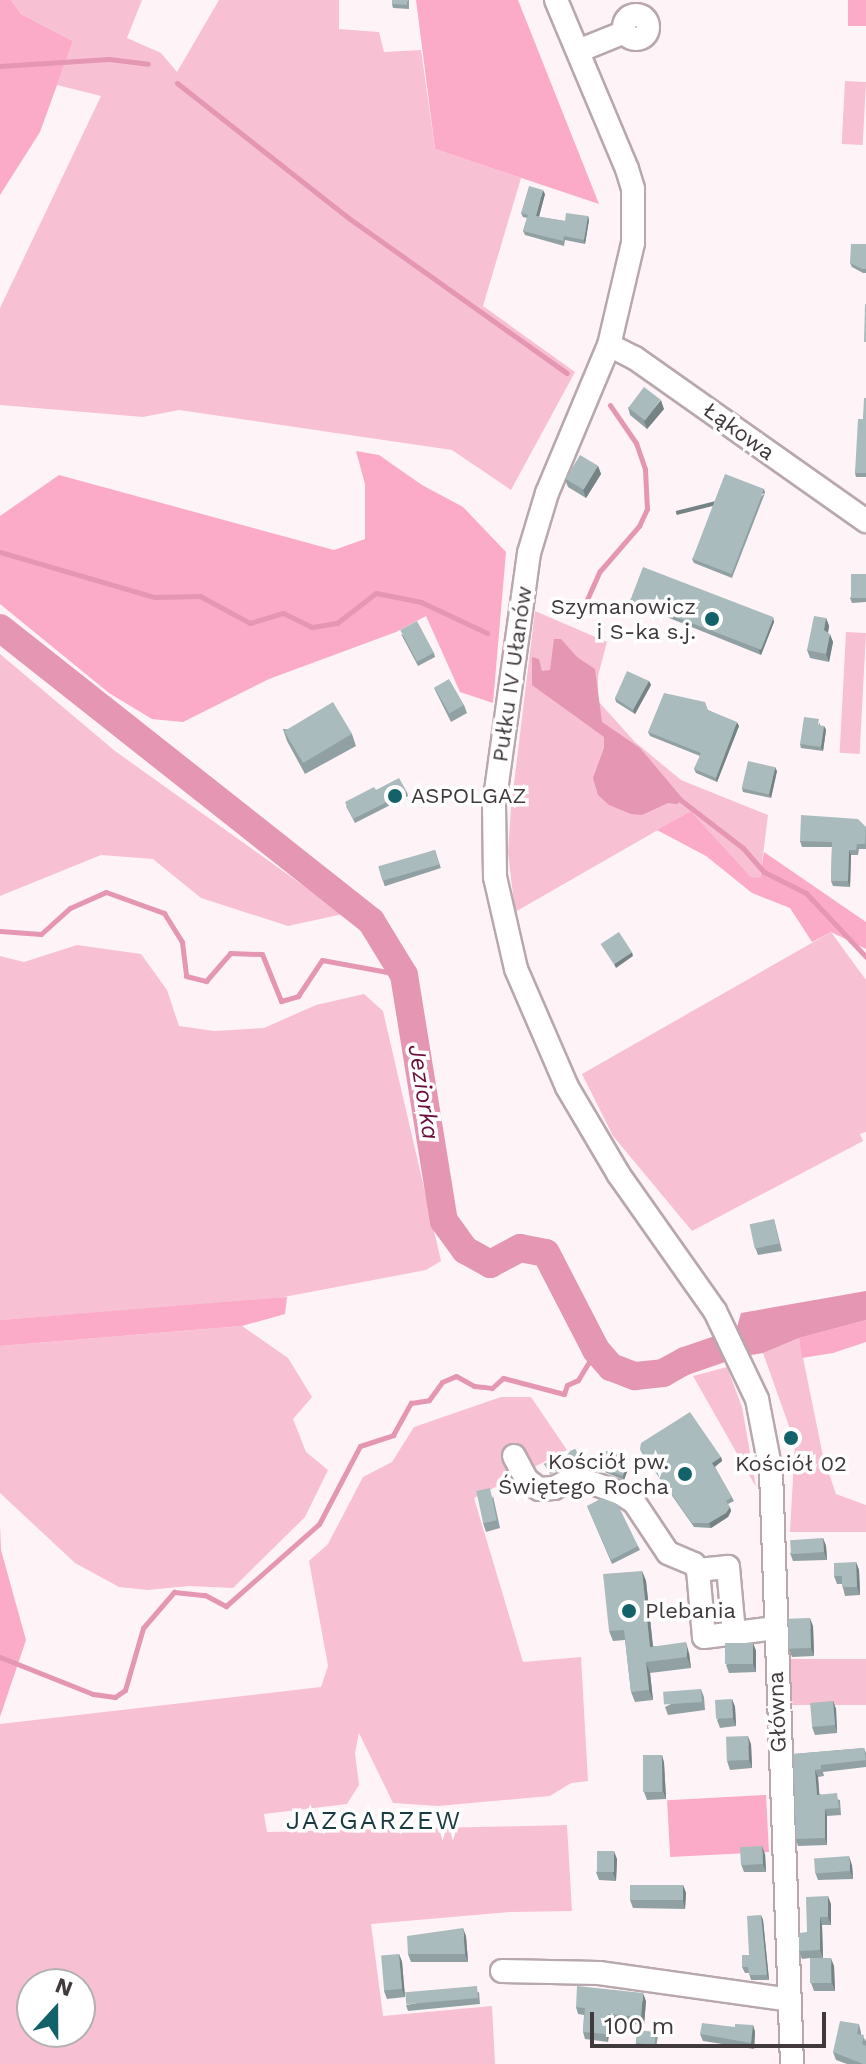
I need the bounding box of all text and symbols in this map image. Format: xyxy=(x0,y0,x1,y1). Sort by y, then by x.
street label: Łąkowa xyxy=(698,396,780,466)
street label: Pułku IV Ułanów xyxy=(487,584,537,764)
place label: Szymanowicz i S-ka s.j. xyxy=(551,593,696,644)
marker: Szymanowicz i S-ka s.j. xyxy=(703,610,721,628)
place label: ASPOLGAZ xyxy=(411,783,526,809)
marker: ASPOLGAZ xyxy=(386,787,404,805)
water label: Jeziorka xyxy=(401,1042,445,1142)
marker: Kościół 02 xyxy=(782,1429,800,1447)
place label: Kościół pw. Świętego Rocha xyxy=(498,1448,669,1500)
place label: Kościół 02 xyxy=(735,1451,847,1477)
marker: Kościół pw. Świętego Rocha xyxy=(676,1465,694,1483)
place label: Plebania xyxy=(645,1598,736,1624)
marker: Plebania xyxy=(620,1602,638,1620)
street label: Główna xyxy=(762,1671,792,1753)
district label: JAZGARZEW xyxy=(286,1805,462,1837)
north arrow xyxy=(16,1968,96,2048)
text: N xyxy=(52,1972,76,2002)
scale bar xyxy=(594,1996,830,2046)
text: 100 m xyxy=(604,2012,674,2040)

